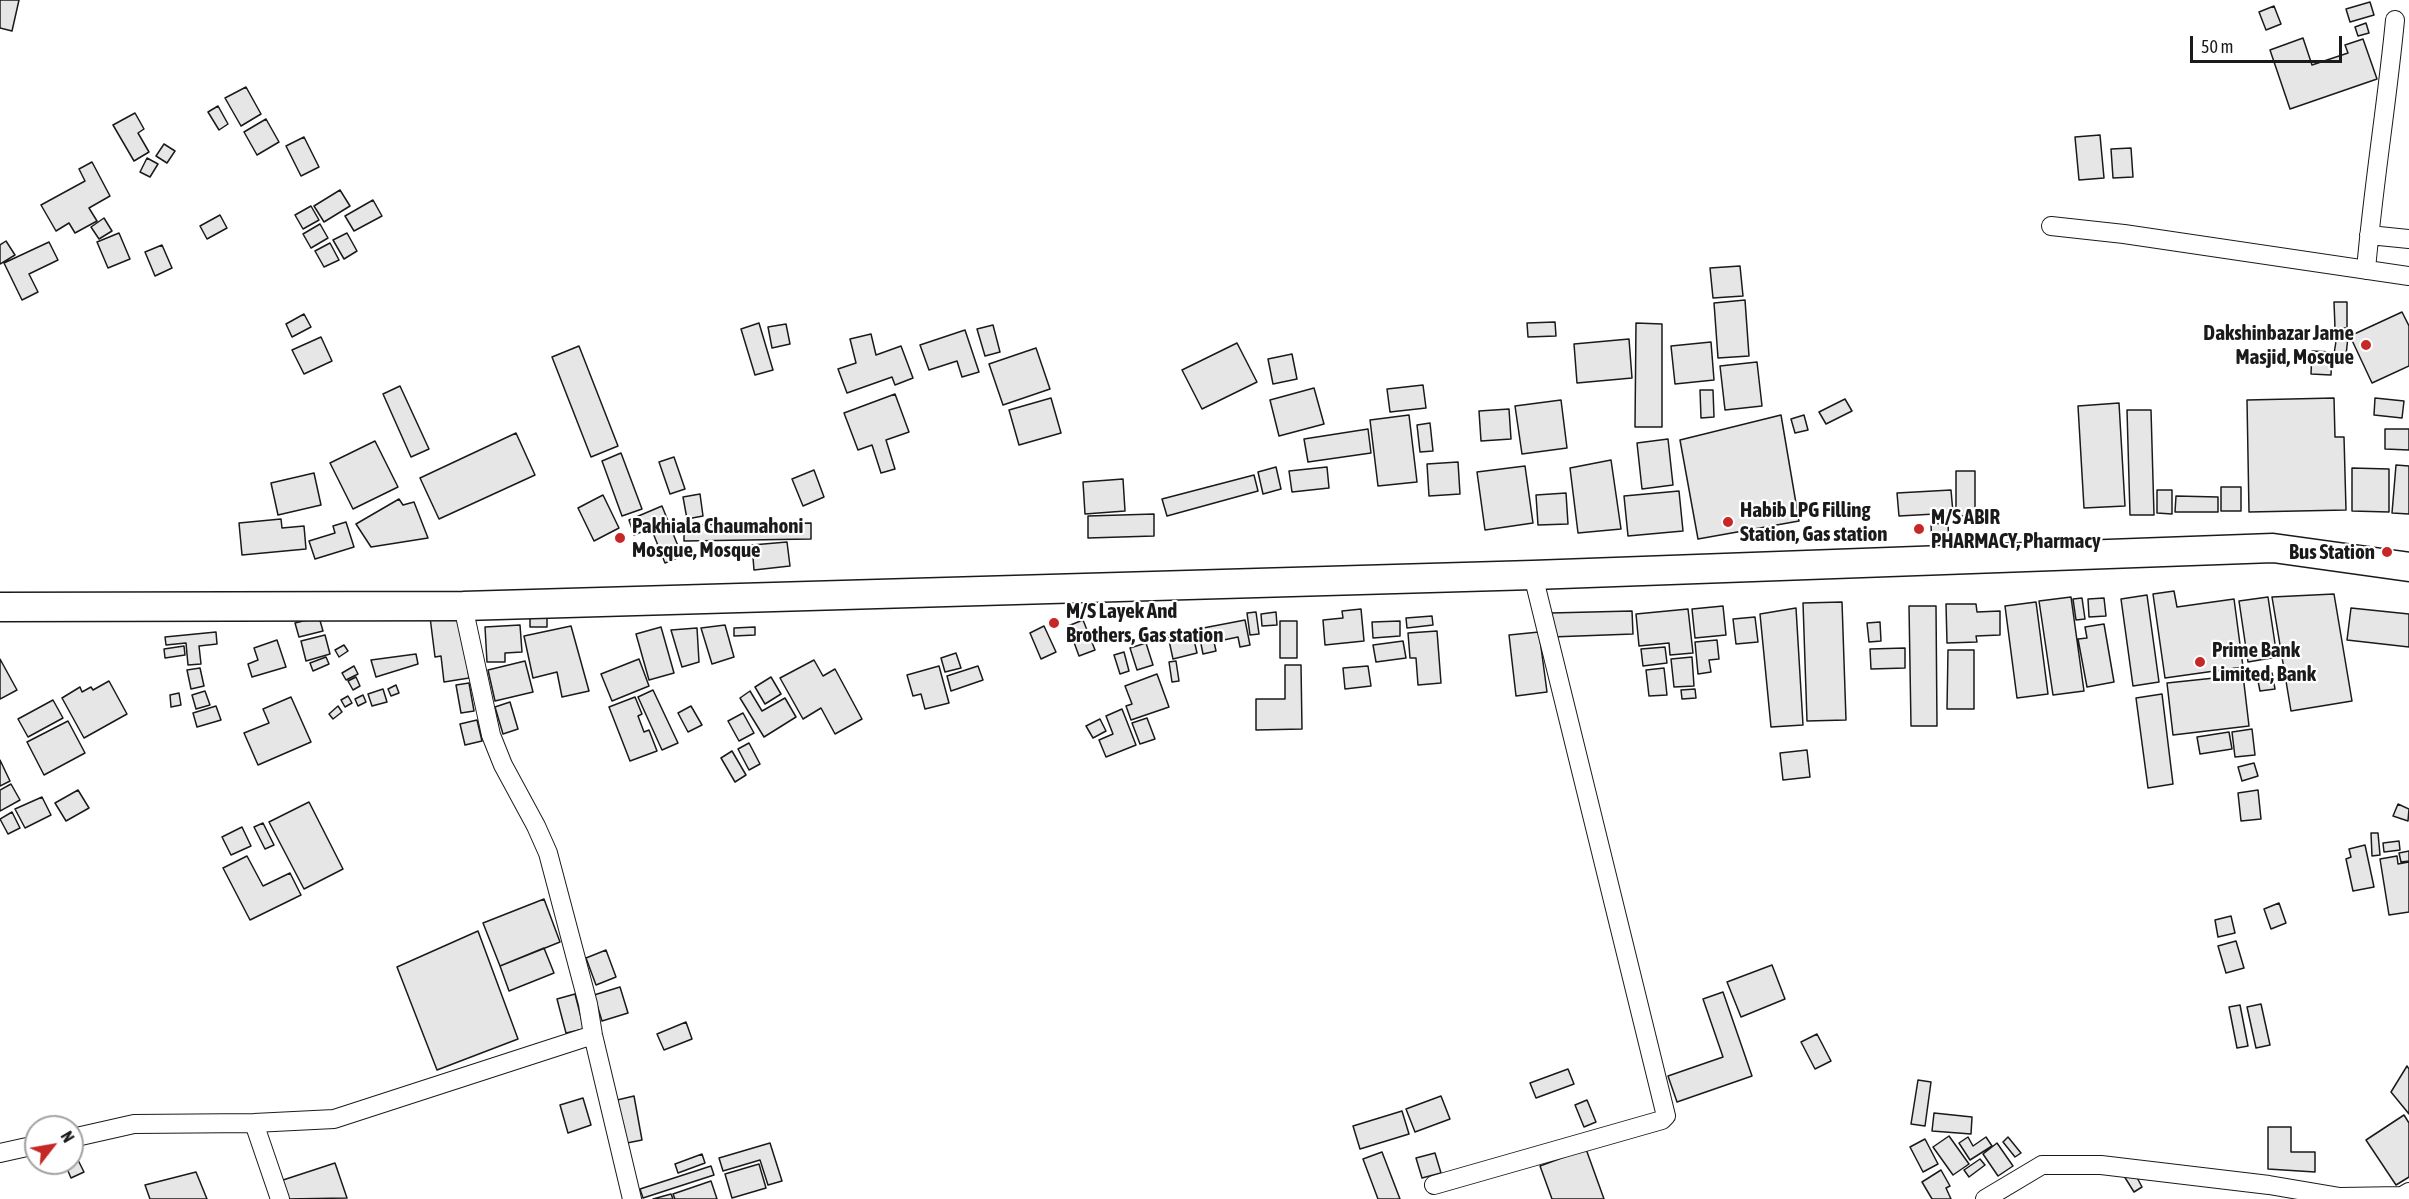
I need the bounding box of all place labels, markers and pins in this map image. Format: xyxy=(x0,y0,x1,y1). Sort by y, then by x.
place label: Dakshinbazar Jame Masjid, Mosque xyxy=(2203,320,2354,370)
marker: Dakshinbazar Jame Masjid, Mosque xyxy=(2359,338,2373,352)
place label: Habib LPG Filling Station, Gas station xyxy=(1740,497,1888,547)
place label: M/S ABIR PHARMACY, Pharmacy xyxy=(1931,504,2101,554)
place label: Pakhiala Chaumahoni Mosque, Mosque xyxy=(632,513,803,563)
marker: Habib LPG Filling Station, Gas station xyxy=(1721,515,1735,529)
marker: M/S ABIR PHARMACY, Pharmacy xyxy=(1912,522,1926,536)
marker: Pakhiala Chaumahoni Mosque, Mosque xyxy=(613,531,627,545)
place label: Bus Station xyxy=(2289,539,2375,565)
marker: Bus Station xyxy=(2380,545,2394,559)
place label: M/S Layek And Brothers, Gas station xyxy=(1066,598,1223,648)
marker: M/S Layek And Brothers, Gas station xyxy=(1047,616,1061,630)
place label: Prime Bank Limited, Bank xyxy=(2212,637,2316,687)
marker: Prime Bank Limited, Bank xyxy=(2193,655,2207,669)

